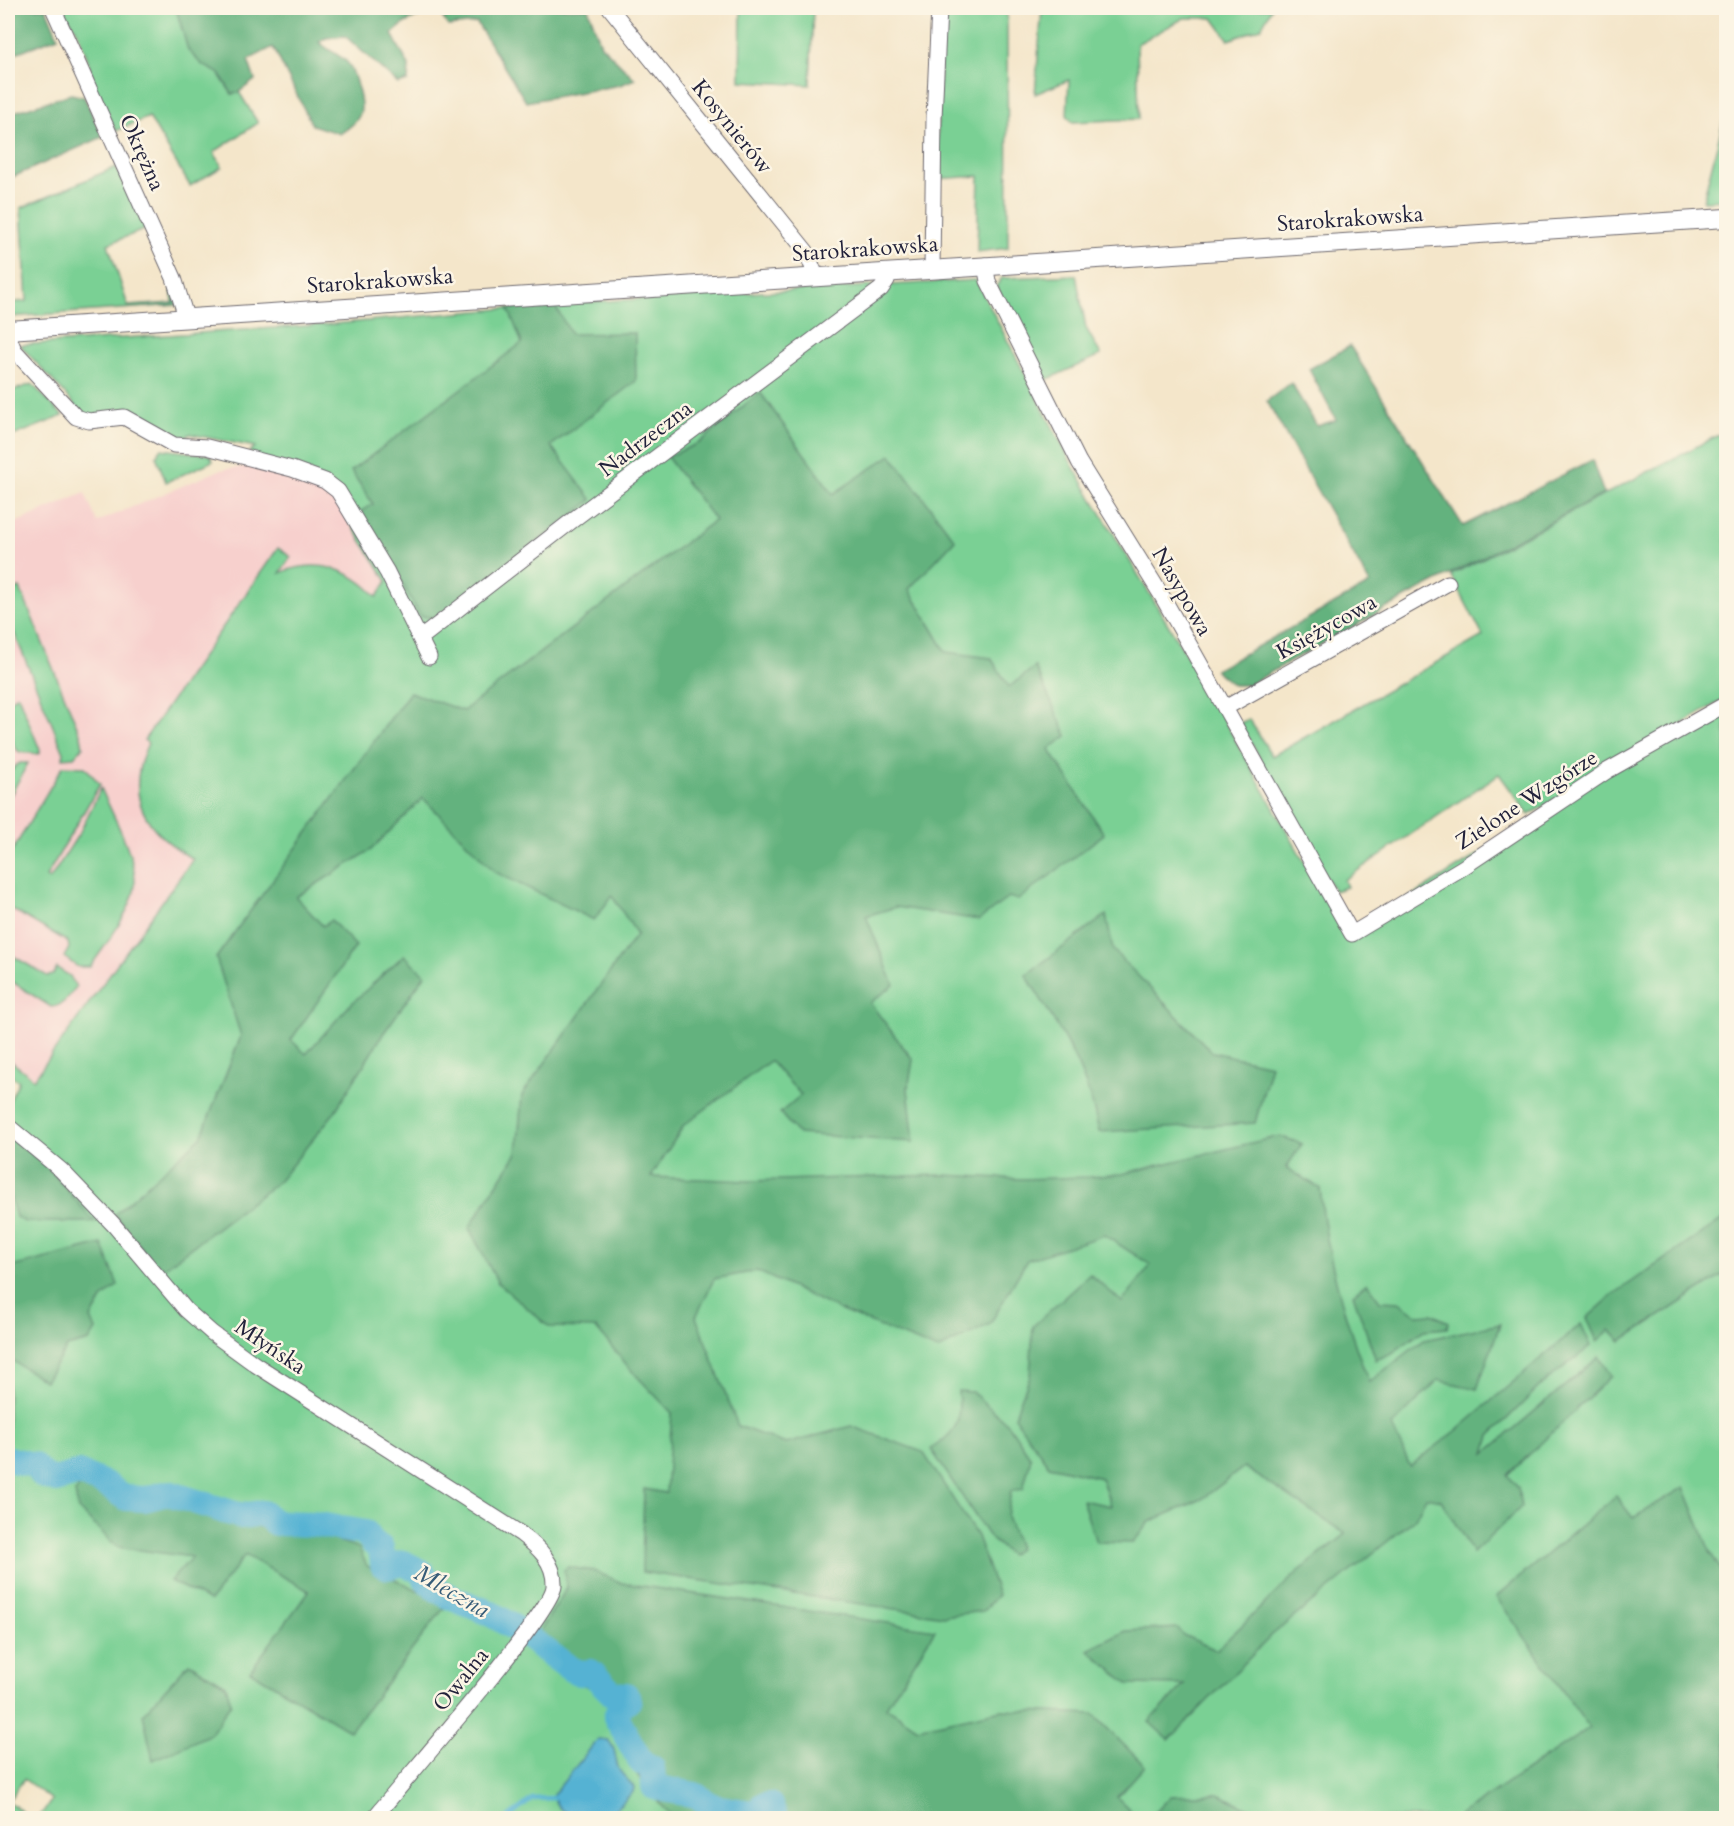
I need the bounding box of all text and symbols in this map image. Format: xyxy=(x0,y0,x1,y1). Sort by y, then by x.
street label: Kosynierów xyxy=(685,73,780,180)
street label: Okrężna xyxy=(112,109,172,196)
street label: Starokrakowska xyxy=(1276,199,1425,239)
street label: Starokrakowska xyxy=(791,229,940,269)
street label: Starokrakowska xyxy=(306,261,455,301)
street label: Nadrzeczna xyxy=(593,394,699,484)
street label: Nasypowa xyxy=(1145,542,1220,642)
street label: Księżycowa xyxy=(1271,587,1382,667)
street label: Zielone Wzgórze xyxy=(1450,743,1603,857)
street label: Młyńska xyxy=(229,1312,312,1382)
water label: Mleczna xyxy=(408,1557,496,1626)
street label: Owalna xyxy=(426,1641,496,1718)

